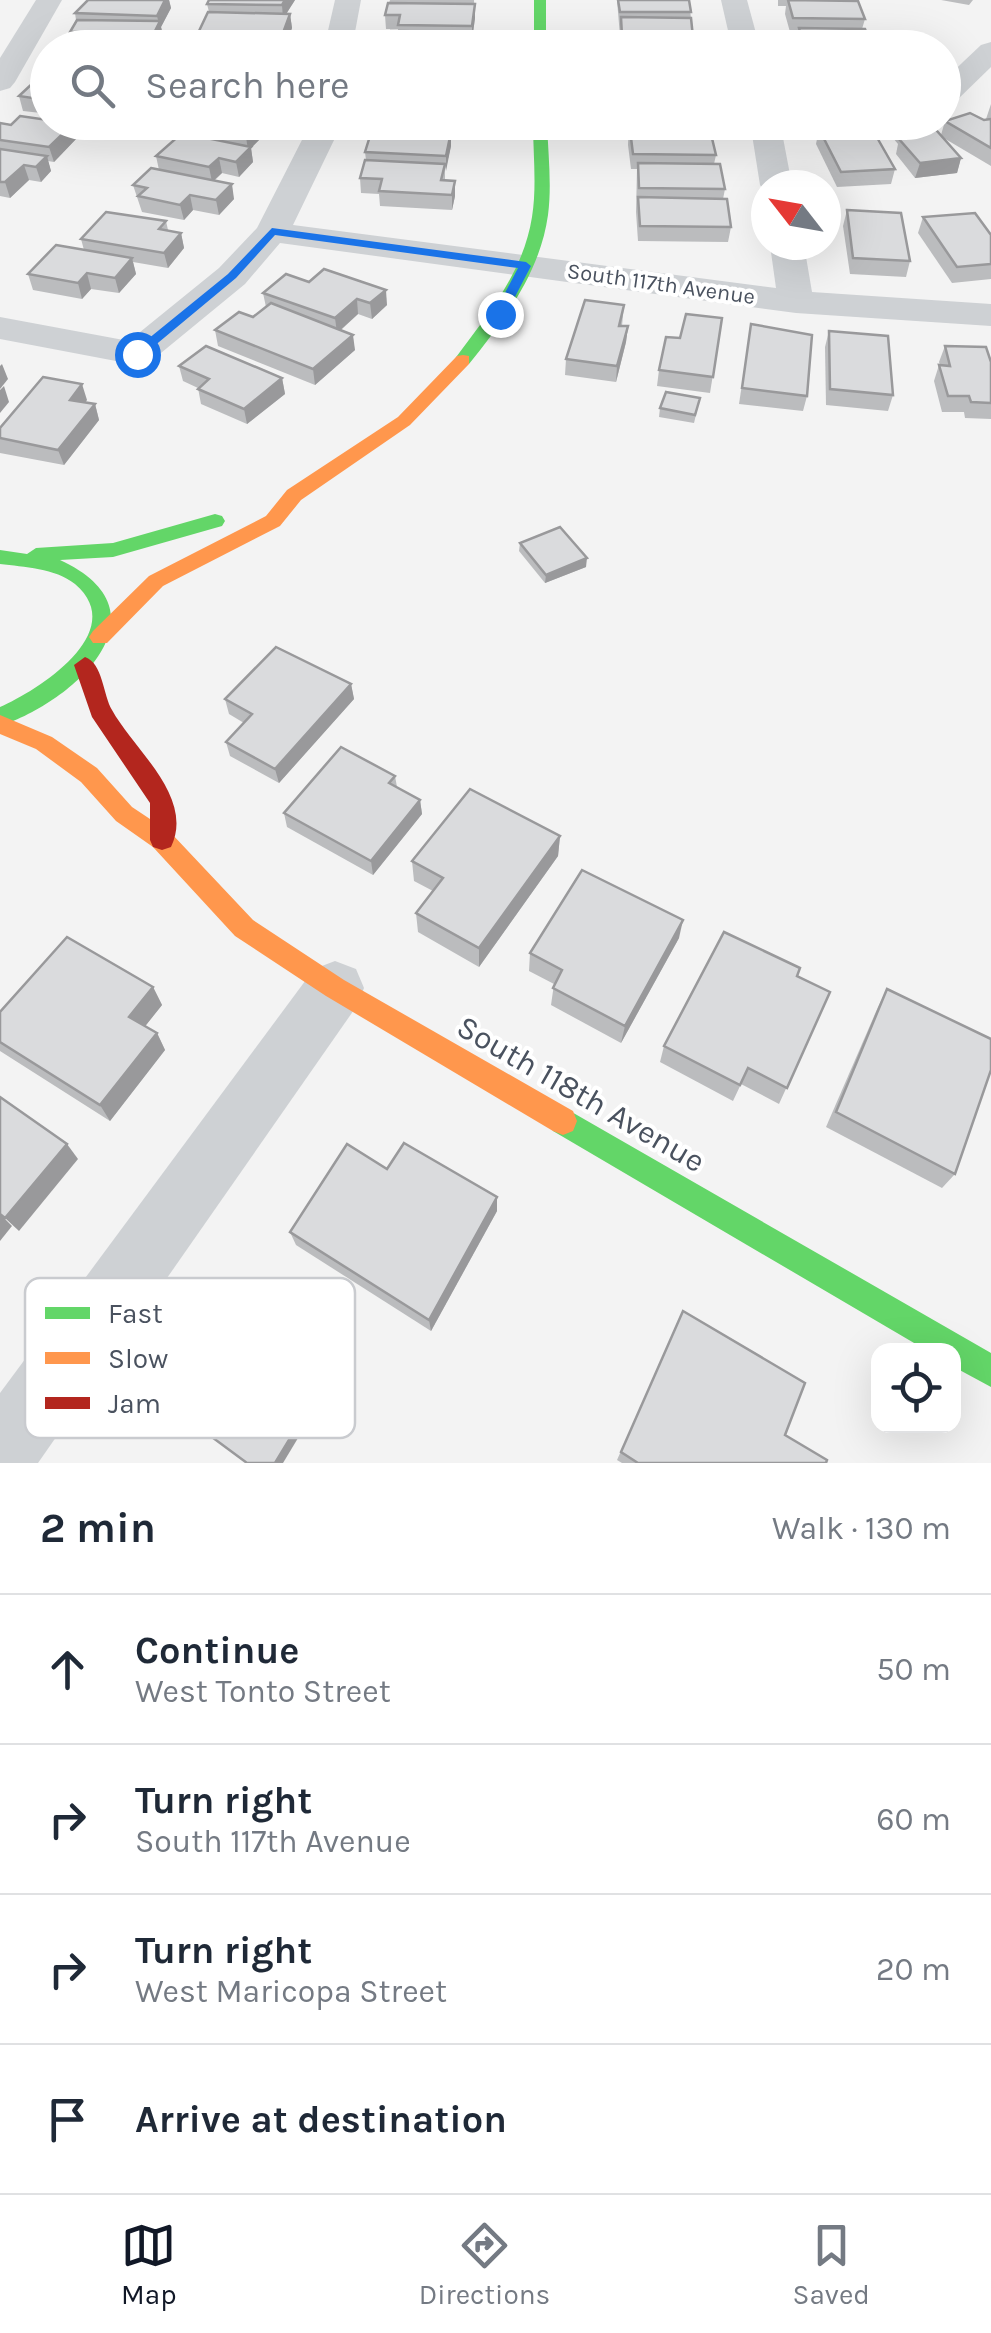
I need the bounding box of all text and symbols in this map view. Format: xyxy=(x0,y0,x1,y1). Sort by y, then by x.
search box xyxy=(30,30,961,140)
icon: search xyxy=(65,58,120,113)
text: Search here xyxy=(145,63,349,108)
north arrow xyxy=(751,170,841,260)
street label: South 117th Avenue xyxy=(565,258,757,310)
route end xyxy=(478,292,524,338)
route start xyxy=(115,332,161,378)
street label: South 118th Avenue xyxy=(450,1008,712,1180)
legend xyxy=(25,1278,355,1438)
text: Fast xyxy=(108,1297,163,1330)
text: Slow xyxy=(108,1342,168,1375)
map controls xyxy=(871,1343,961,1433)
button: locate xyxy=(871,1343,961,1433)
text: Jam xyxy=(108,1387,161,1420)
text: 2 min xyxy=(40,1503,156,1553)
text: Walk · 130 m xyxy=(772,1510,951,1547)
text: Continue xyxy=(135,1628,299,1673)
icon: ahead xyxy=(40,1642,95,1697)
text: 50 m xyxy=(876,1651,951,1688)
text: West Tonto Street xyxy=(135,1673,391,1710)
text: Turn right xyxy=(135,1778,312,1823)
icon: right xyxy=(40,1792,95,1847)
text: 60 m xyxy=(876,1801,951,1838)
text: South 117th Avenue xyxy=(135,1823,411,1860)
text: Turn right xyxy=(135,1928,312,1973)
icon: right xyxy=(40,1942,95,1997)
text: 20 m xyxy=(876,1951,951,1988)
text: West Maricopa Street xyxy=(135,1973,447,2010)
icon: arrive xyxy=(40,2092,95,2147)
text: Arrive at destination xyxy=(135,2097,507,2142)
tab: Map xyxy=(121,2218,177,2311)
tab: Directions xyxy=(419,2218,550,2311)
tab: Saved xyxy=(792,2218,870,2311)

